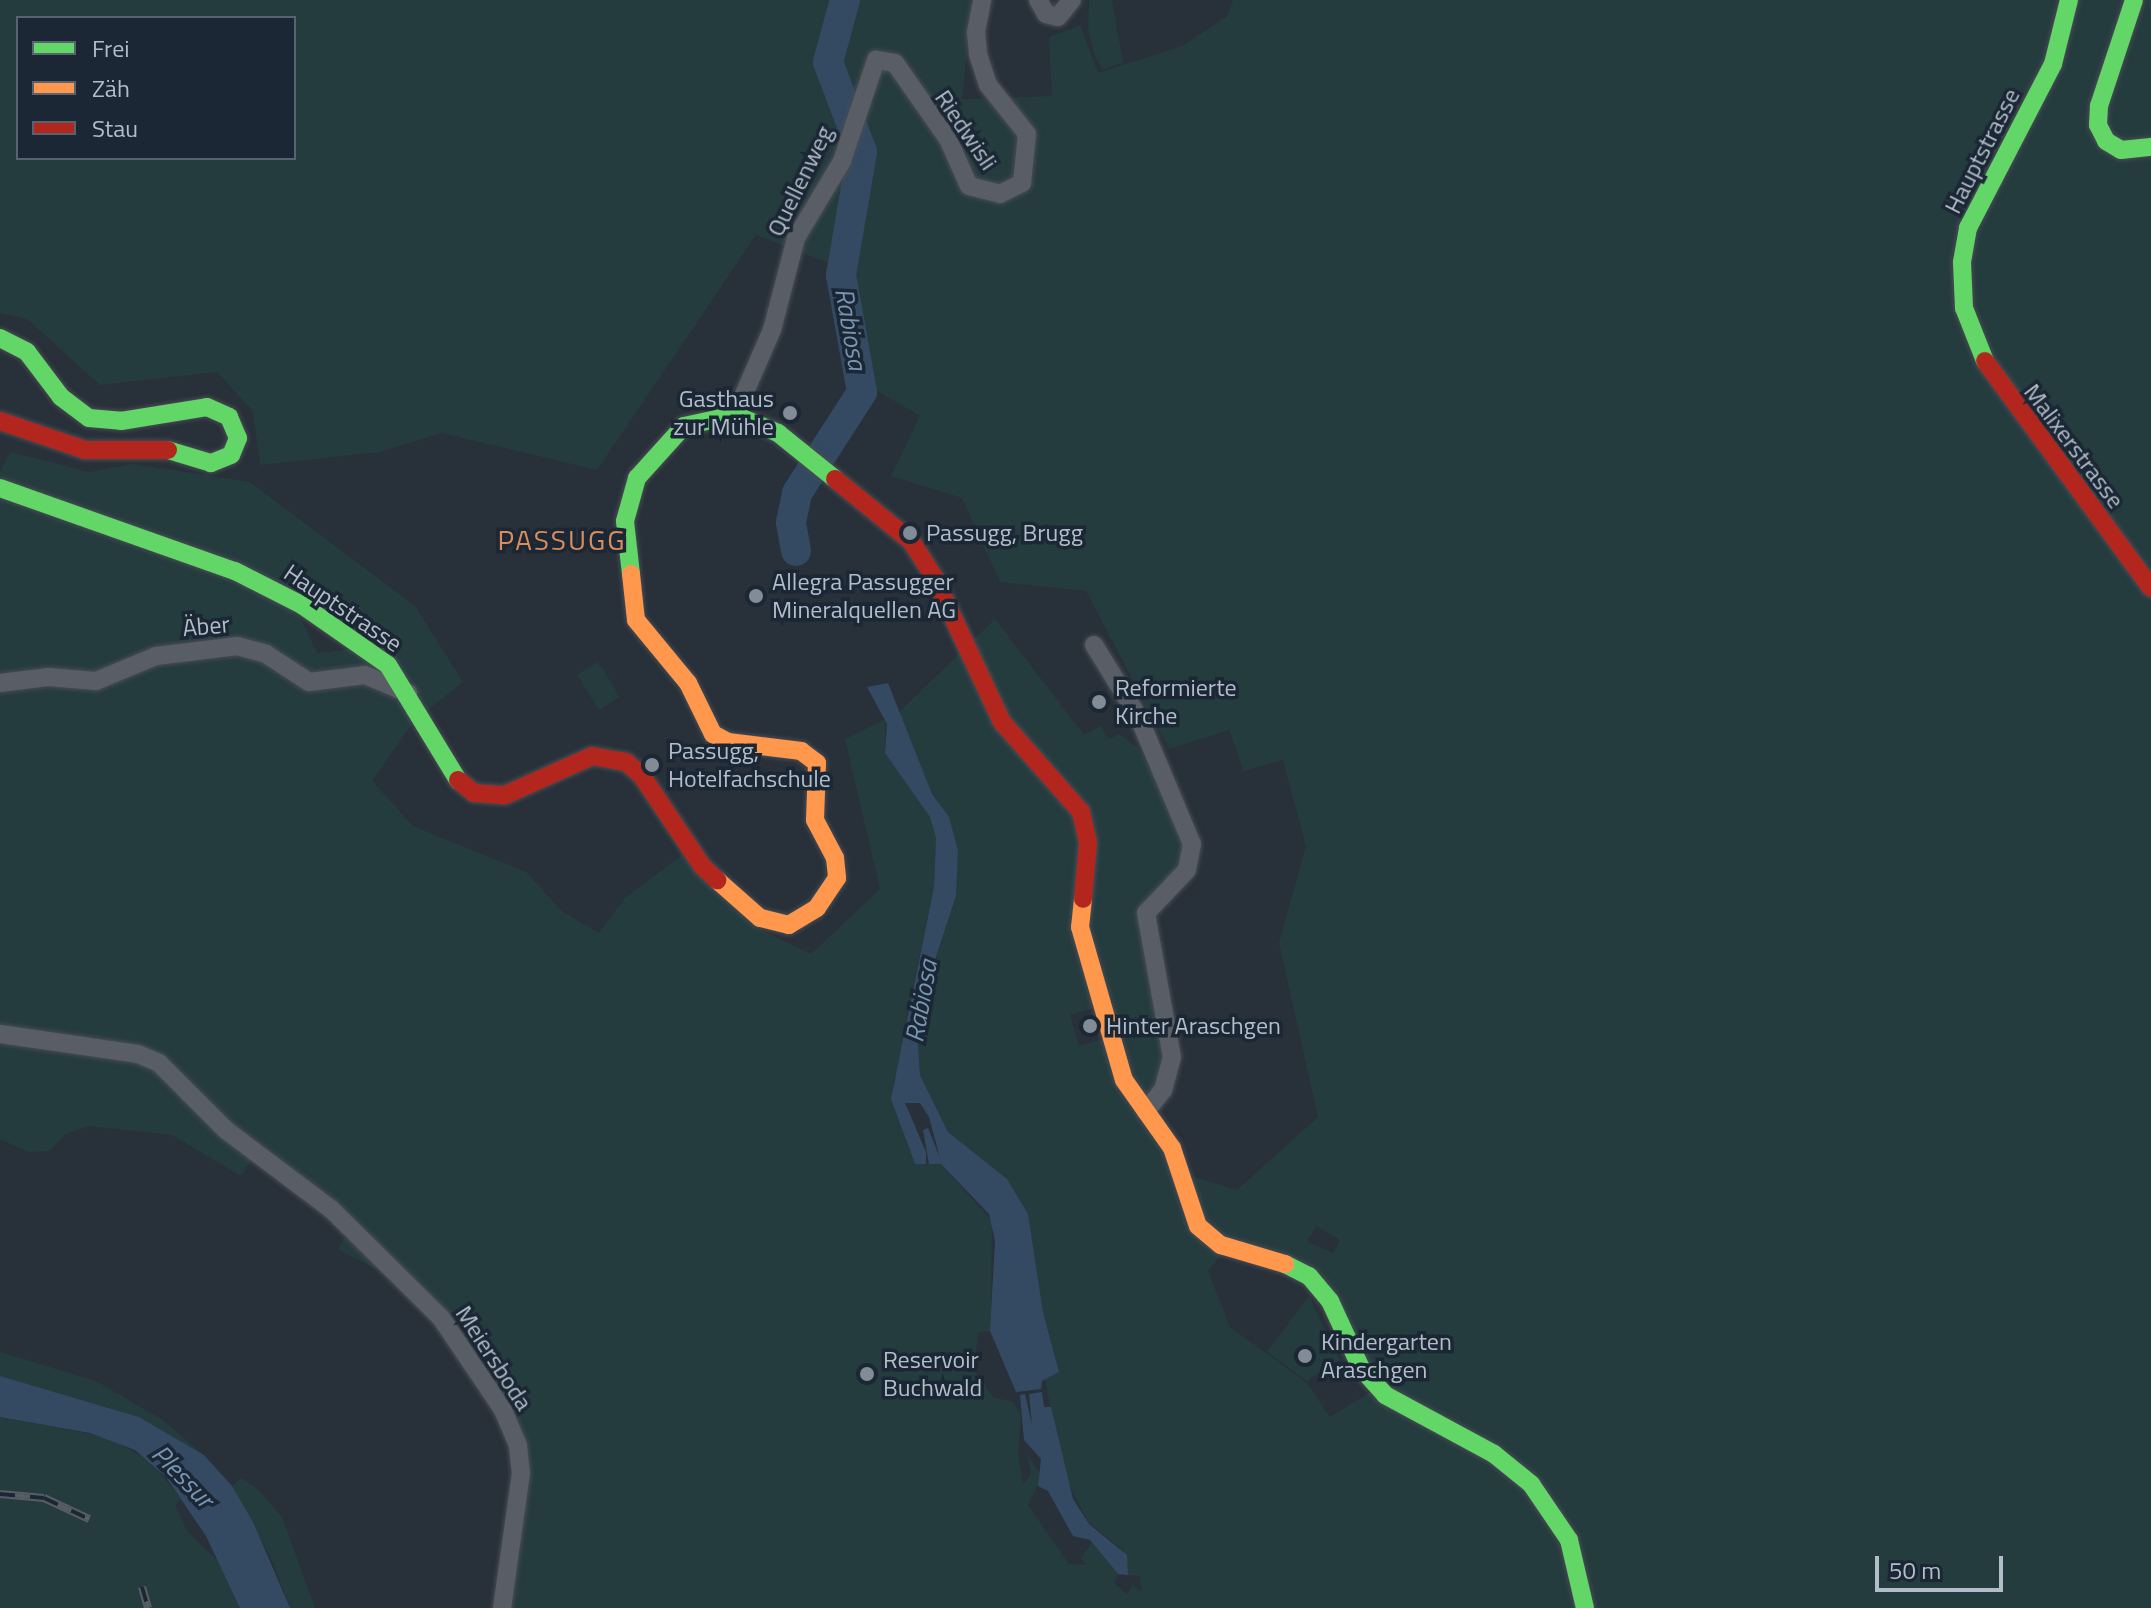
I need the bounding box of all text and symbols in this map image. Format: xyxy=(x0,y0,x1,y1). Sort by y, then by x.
legend xyxy=(16,16,296,160)
text: Frei xyxy=(92,30,130,66)
text: Zäh xyxy=(92,70,130,106)
street label: Riedwisli xyxy=(929,84,1003,176)
street label: Hauptstrasse xyxy=(1938,84,2026,218)
text: Stau xyxy=(92,110,138,146)
street label: Quellenweg xyxy=(761,121,839,241)
water label: Rabiosa xyxy=(828,285,874,373)
street label: Malixerstrasse xyxy=(2018,378,2130,514)
place label: Gasthaus zur Mühle xyxy=(673,385,774,441)
marker: Gasthaus zur Mühle xyxy=(781,404,799,422)
place label: Passugg, Brugg xyxy=(926,519,1083,547)
district label: PASSUGG xyxy=(497,523,627,557)
marker: Passugg, Brugg xyxy=(901,524,919,542)
street label: Hauptstrasse xyxy=(278,558,408,658)
place label: Allegra Passugger Mineralquellen AG xyxy=(772,568,956,624)
marker: Allegra Passugger Mineralquellen AG xyxy=(747,587,765,605)
street label: Äber xyxy=(181,610,231,642)
place label: Reformierte Kirche xyxy=(1115,674,1237,730)
marker: Reformierte Kirche xyxy=(1090,693,1108,711)
place label: Passugg, Hotelfachschule xyxy=(668,737,831,793)
marker: Passugg, Hotelfachschule xyxy=(643,756,661,774)
water label: Rabiosa xyxy=(898,957,944,1045)
place label: Hinter Araschgen xyxy=(1106,1012,1281,1040)
marker: Hinter Araschgen xyxy=(1081,1017,1099,1035)
street label: Meiersboda xyxy=(450,1300,538,1416)
place label: Kindergarten Araschgen xyxy=(1321,1328,1452,1384)
place label: Reservoir Buchwald xyxy=(883,1346,982,1402)
marker: Kindergarten Araschgen xyxy=(1296,1347,1314,1365)
marker: Reservoir Buchwald xyxy=(858,1365,876,1383)
water label: Plessur xyxy=(146,1438,220,1514)
scale bar xyxy=(1879,1540,2007,1590)
text: 50 m xyxy=(1889,1552,1941,1588)

